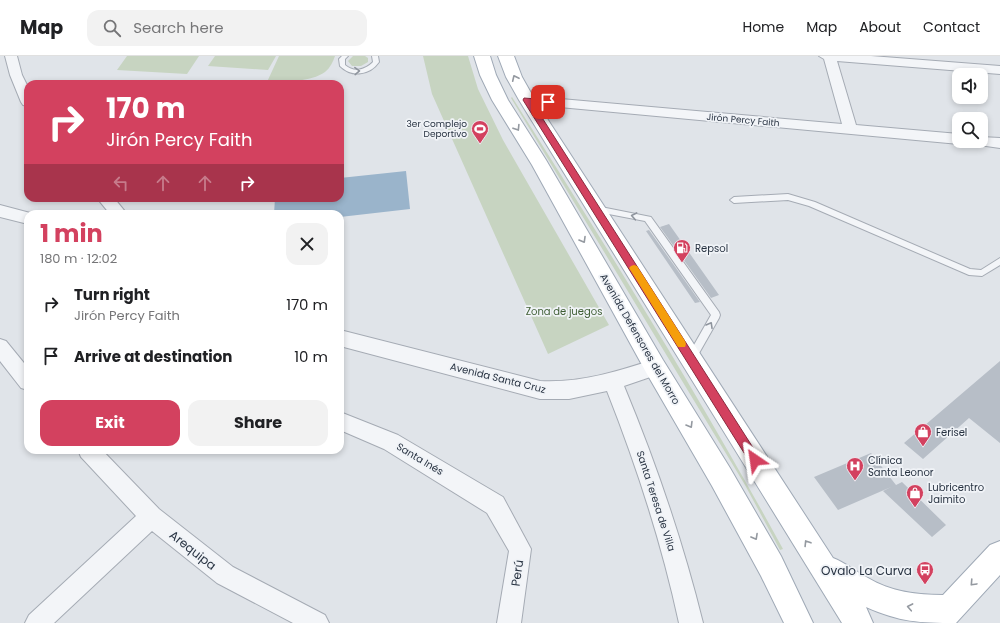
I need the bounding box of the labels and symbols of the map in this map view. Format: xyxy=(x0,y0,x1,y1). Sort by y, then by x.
one-way arrow xyxy=(355,67,361,75)
one-way arrow xyxy=(512,74,520,82)
pin xyxy=(531,85,565,119)
street label: Jirón Percy Faith xyxy=(706,111,780,129)
place label: 3er Complejo Deportivo xyxy=(407,118,467,140)
sports icon: 3er Complejo Deportivo xyxy=(470,119,490,144)
one-way arrow xyxy=(513,124,520,131)
one-way arrow xyxy=(631,213,637,221)
one-way arrow xyxy=(579,236,586,244)
fuel station icon: Repsol xyxy=(672,238,692,263)
place label: Repsol xyxy=(695,241,728,256)
street label: Avenida Defensores del Morro xyxy=(596,271,684,407)
park label: Zona de juegos xyxy=(526,304,602,319)
one-way arrow xyxy=(706,322,713,329)
street label: Avenida Santa Cruz xyxy=(449,359,548,397)
one-way arrow xyxy=(685,421,692,428)
shop icon: Ferisel xyxy=(913,422,933,447)
place label: Ferisel xyxy=(936,425,967,440)
street label: Santa Inés xyxy=(394,439,446,479)
position arrow xyxy=(734,439,776,481)
street label: Santa Teresa de Villa xyxy=(633,449,679,553)
place label: Clínica Santa Leonor xyxy=(868,453,934,480)
hospital icon: Clínica Santa Leonor xyxy=(845,456,865,481)
place label: Lubricentro Jaimito xyxy=(928,480,984,507)
shop icon: Lubricentro Jaimito xyxy=(905,483,925,508)
street label: Arequipa xyxy=(166,526,220,574)
one-way arrow xyxy=(750,533,757,540)
one-way arrow xyxy=(804,540,812,547)
street label: Perú xyxy=(507,559,527,587)
bus stop icon: Ovalo La Curva xyxy=(915,560,935,585)
place label: Ovalo La Curva xyxy=(821,562,912,579)
one-way arrow xyxy=(970,578,978,586)
one-way arrow xyxy=(907,603,914,612)

